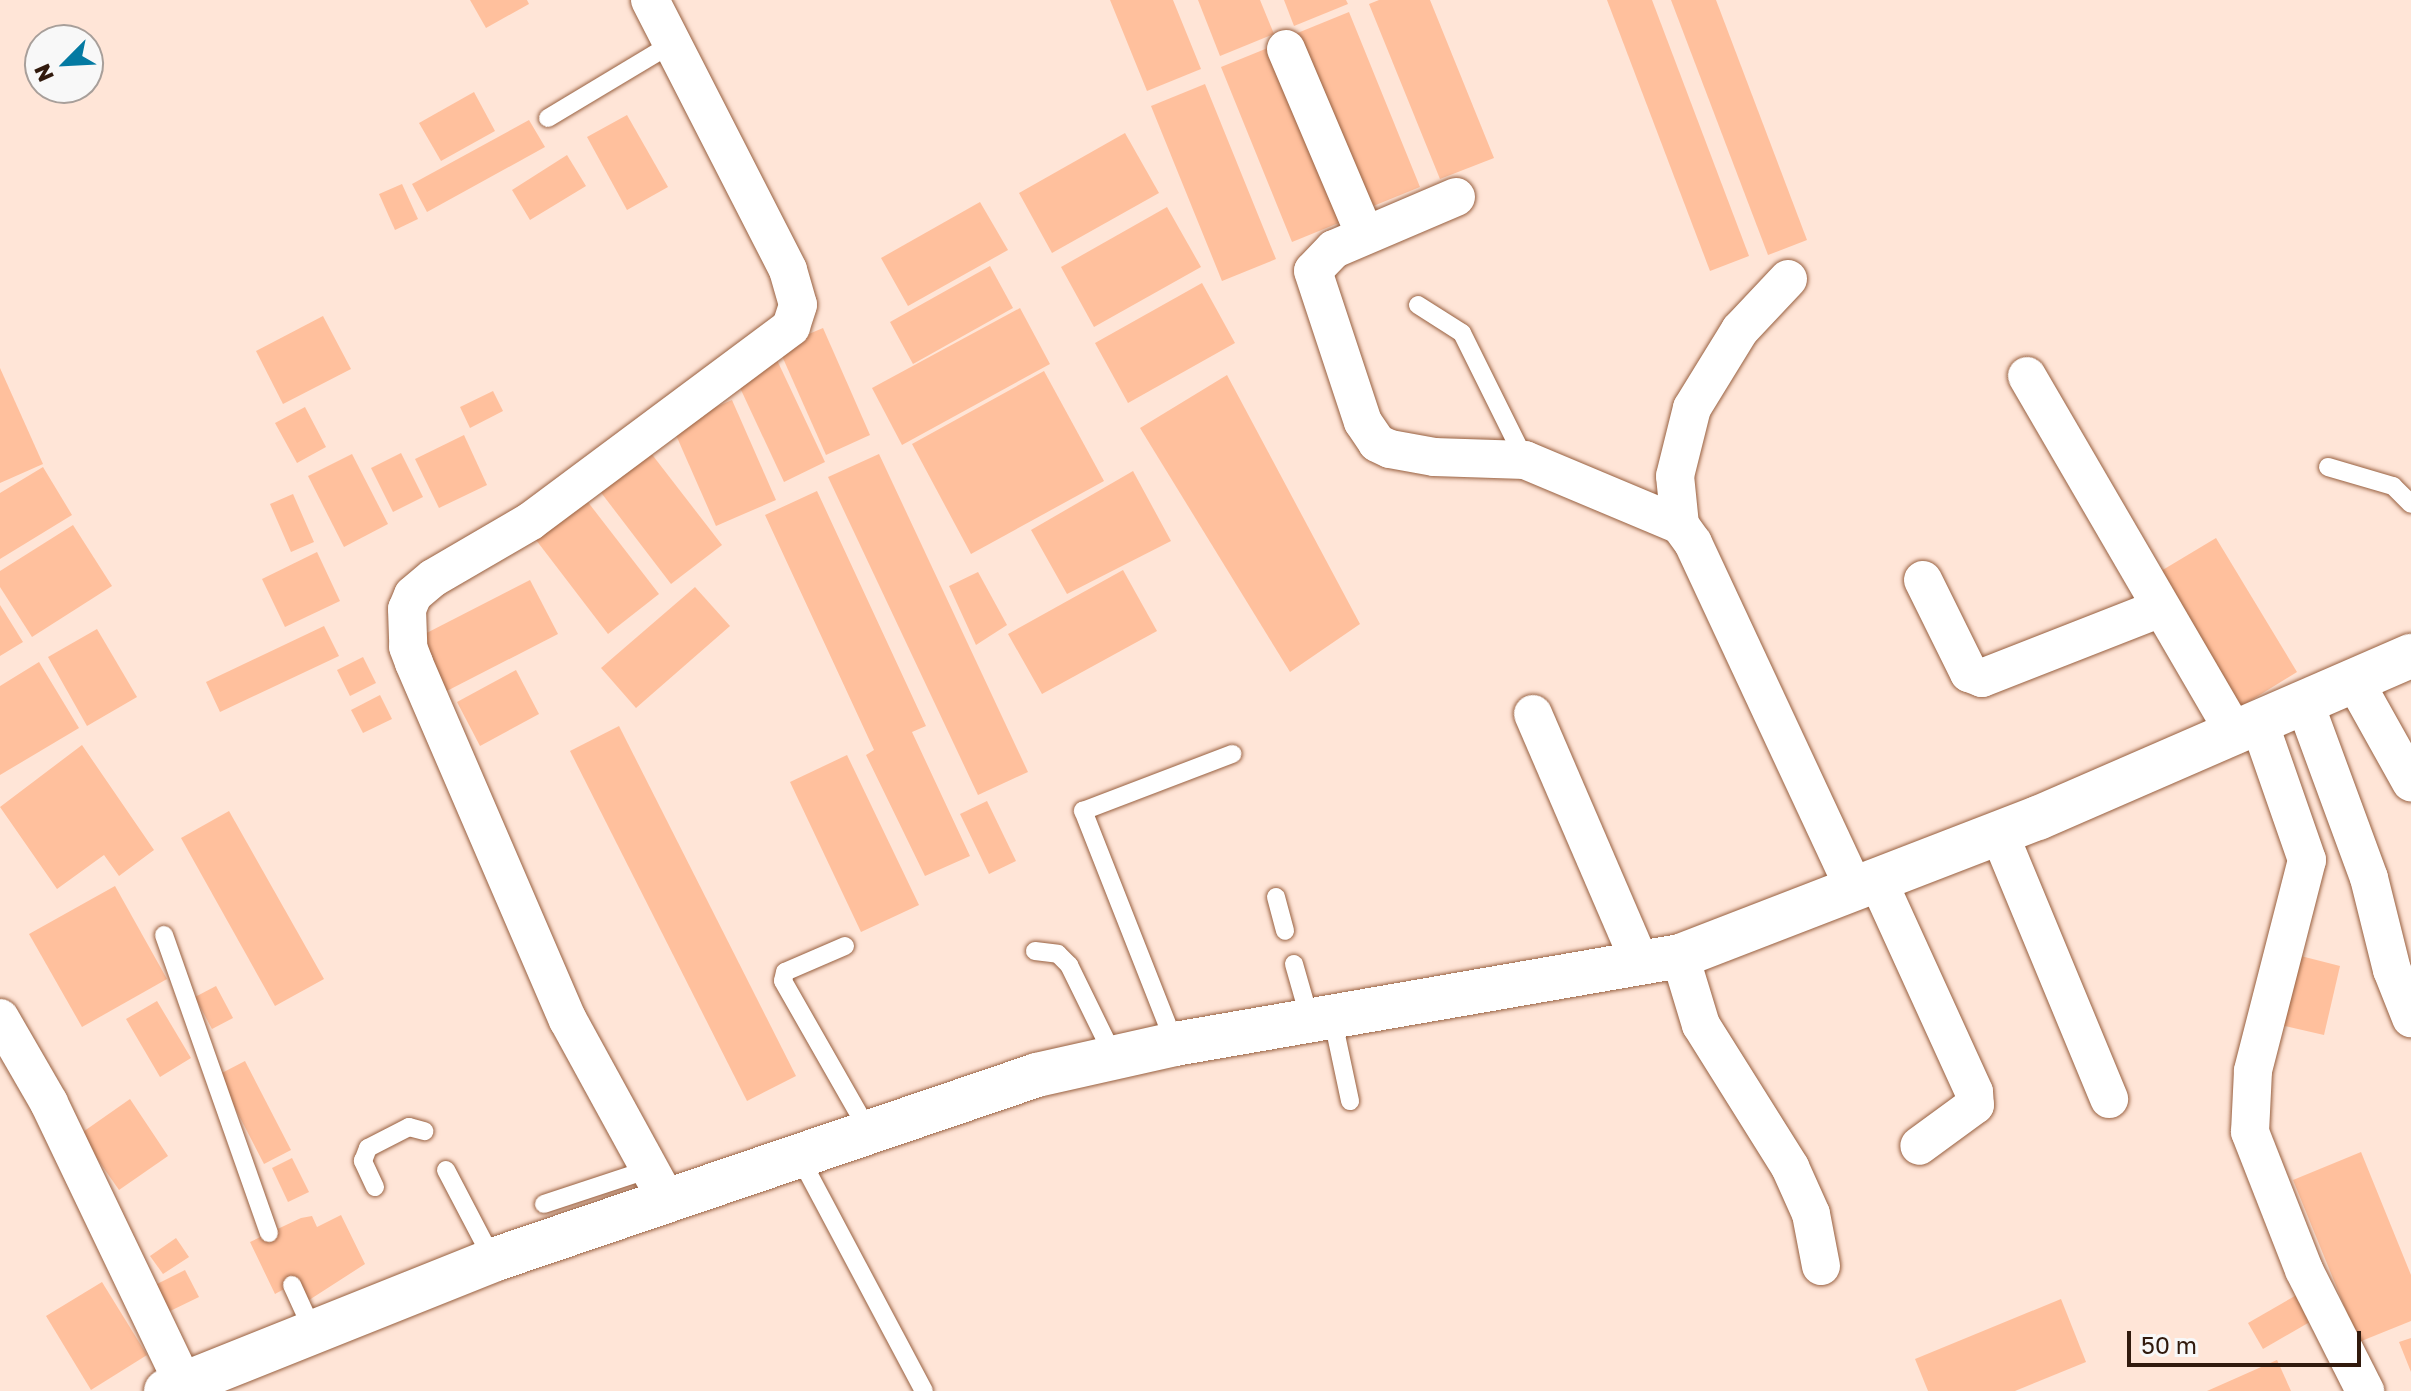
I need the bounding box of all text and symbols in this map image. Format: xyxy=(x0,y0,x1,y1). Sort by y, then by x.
north arrow xyxy=(24,24,104,104)
text: N xyxy=(28,60,59,86)
scale bar xyxy=(2131,1315,2365,1365)
text: 50 m xyxy=(2141,1330,2197,1359)

